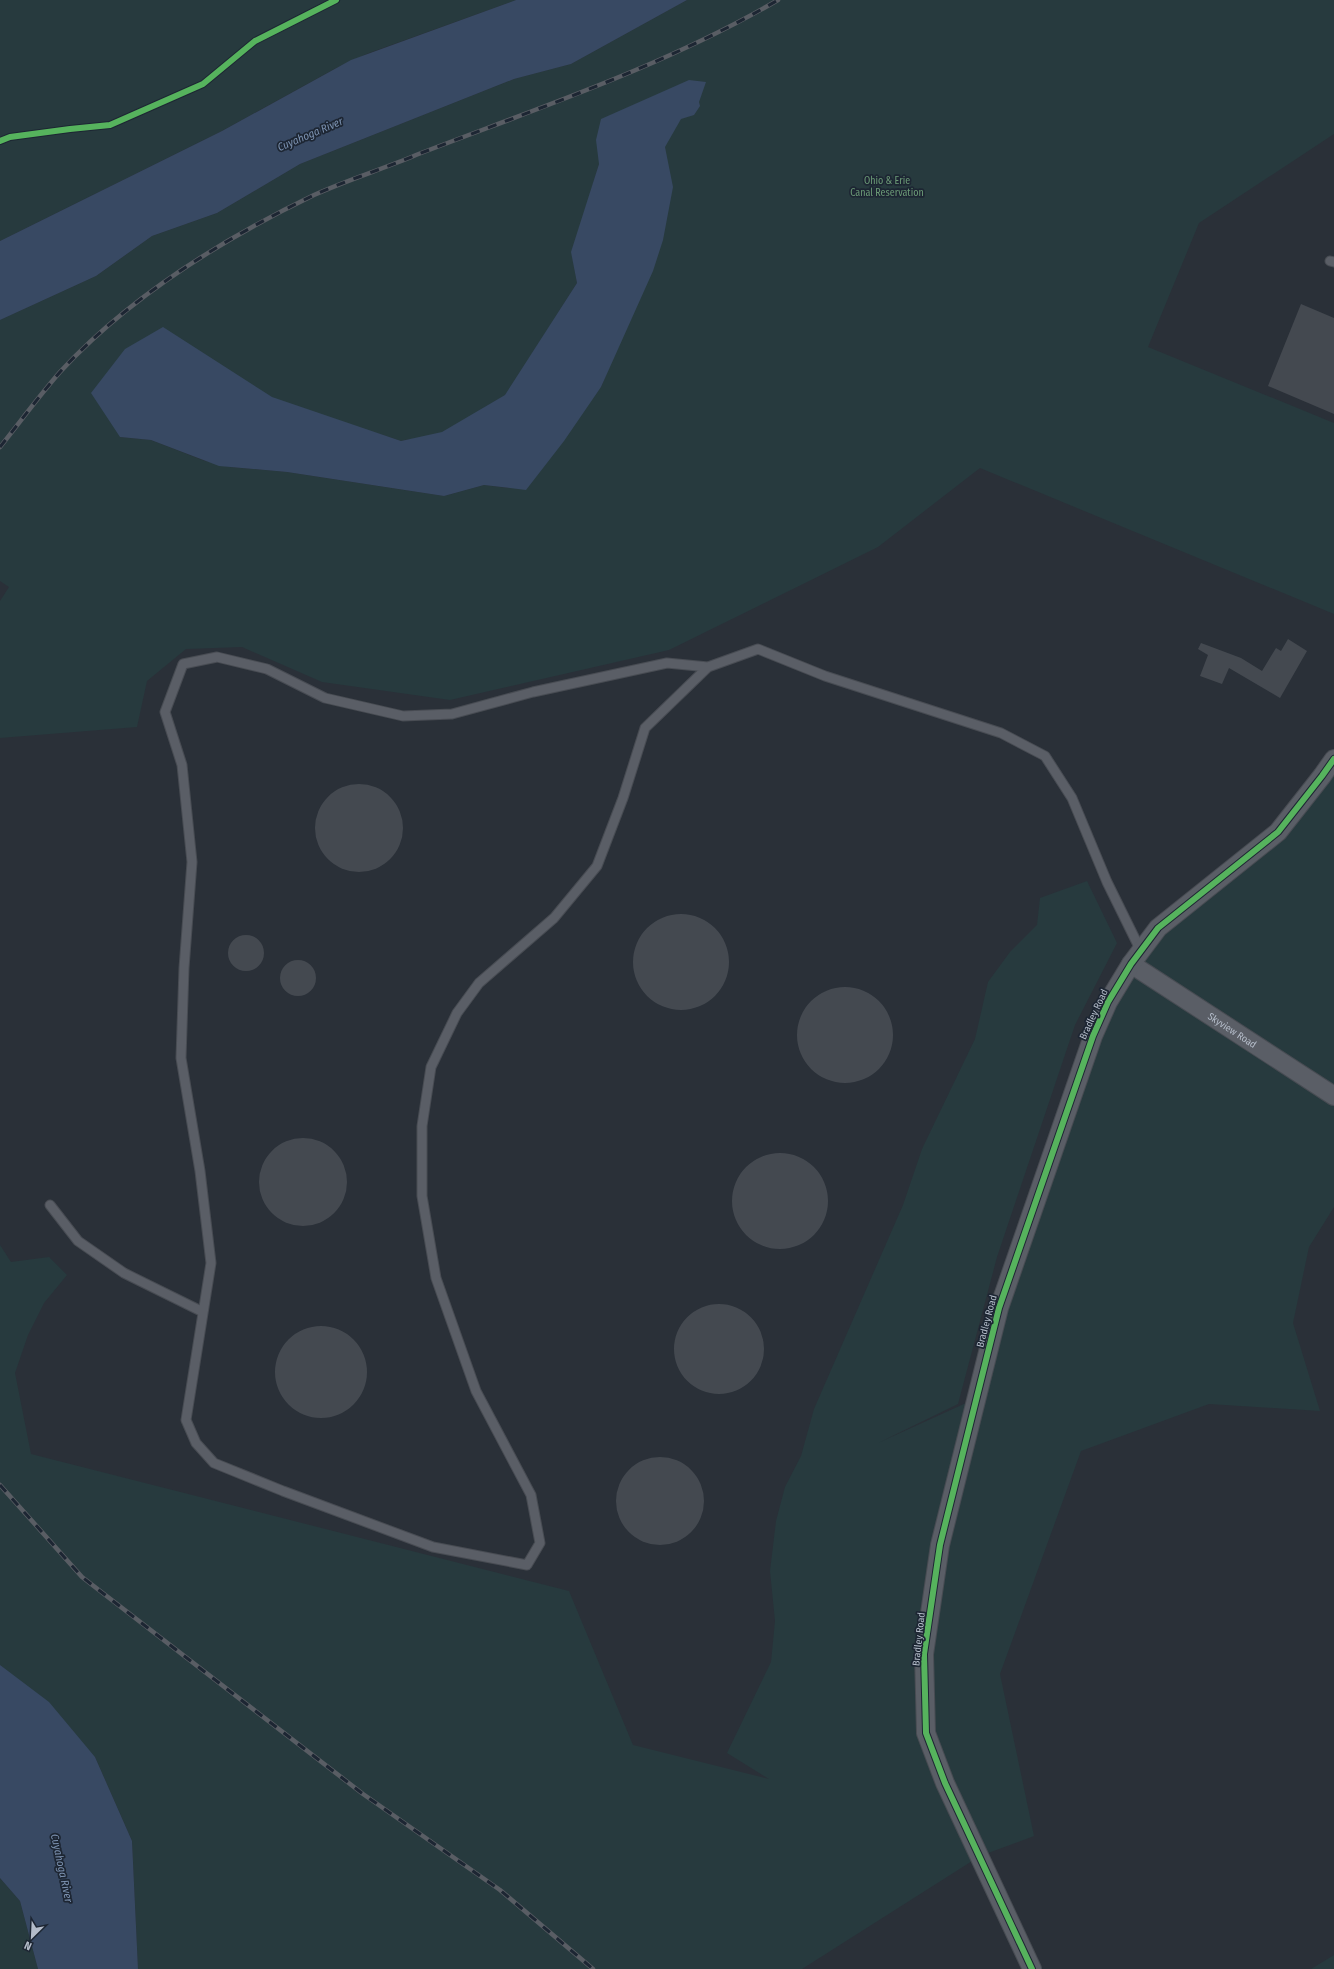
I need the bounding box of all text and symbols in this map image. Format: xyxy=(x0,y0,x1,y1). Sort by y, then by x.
water label: Cuyahoga River xyxy=(276,114,346,154)
park label: Ohio & Erie Canal Reservation xyxy=(850,175,924,199)
street label: Bradley Road xyxy=(1077,987,1111,1041)
street label: Skyview Road xyxy=(1205,1011,1259,1051)
street label: Bradley Road xyxy=(974,1294,1000,1349)
street label: Bradley Road xyxy=(910,1612,928,1667)
water label: Cuyahoga River xyxy=(48,1833,75,1905)
north arrow xyxy=(12,1917,52,1957)
text: N xyxy=(22,1938,34,1953)

